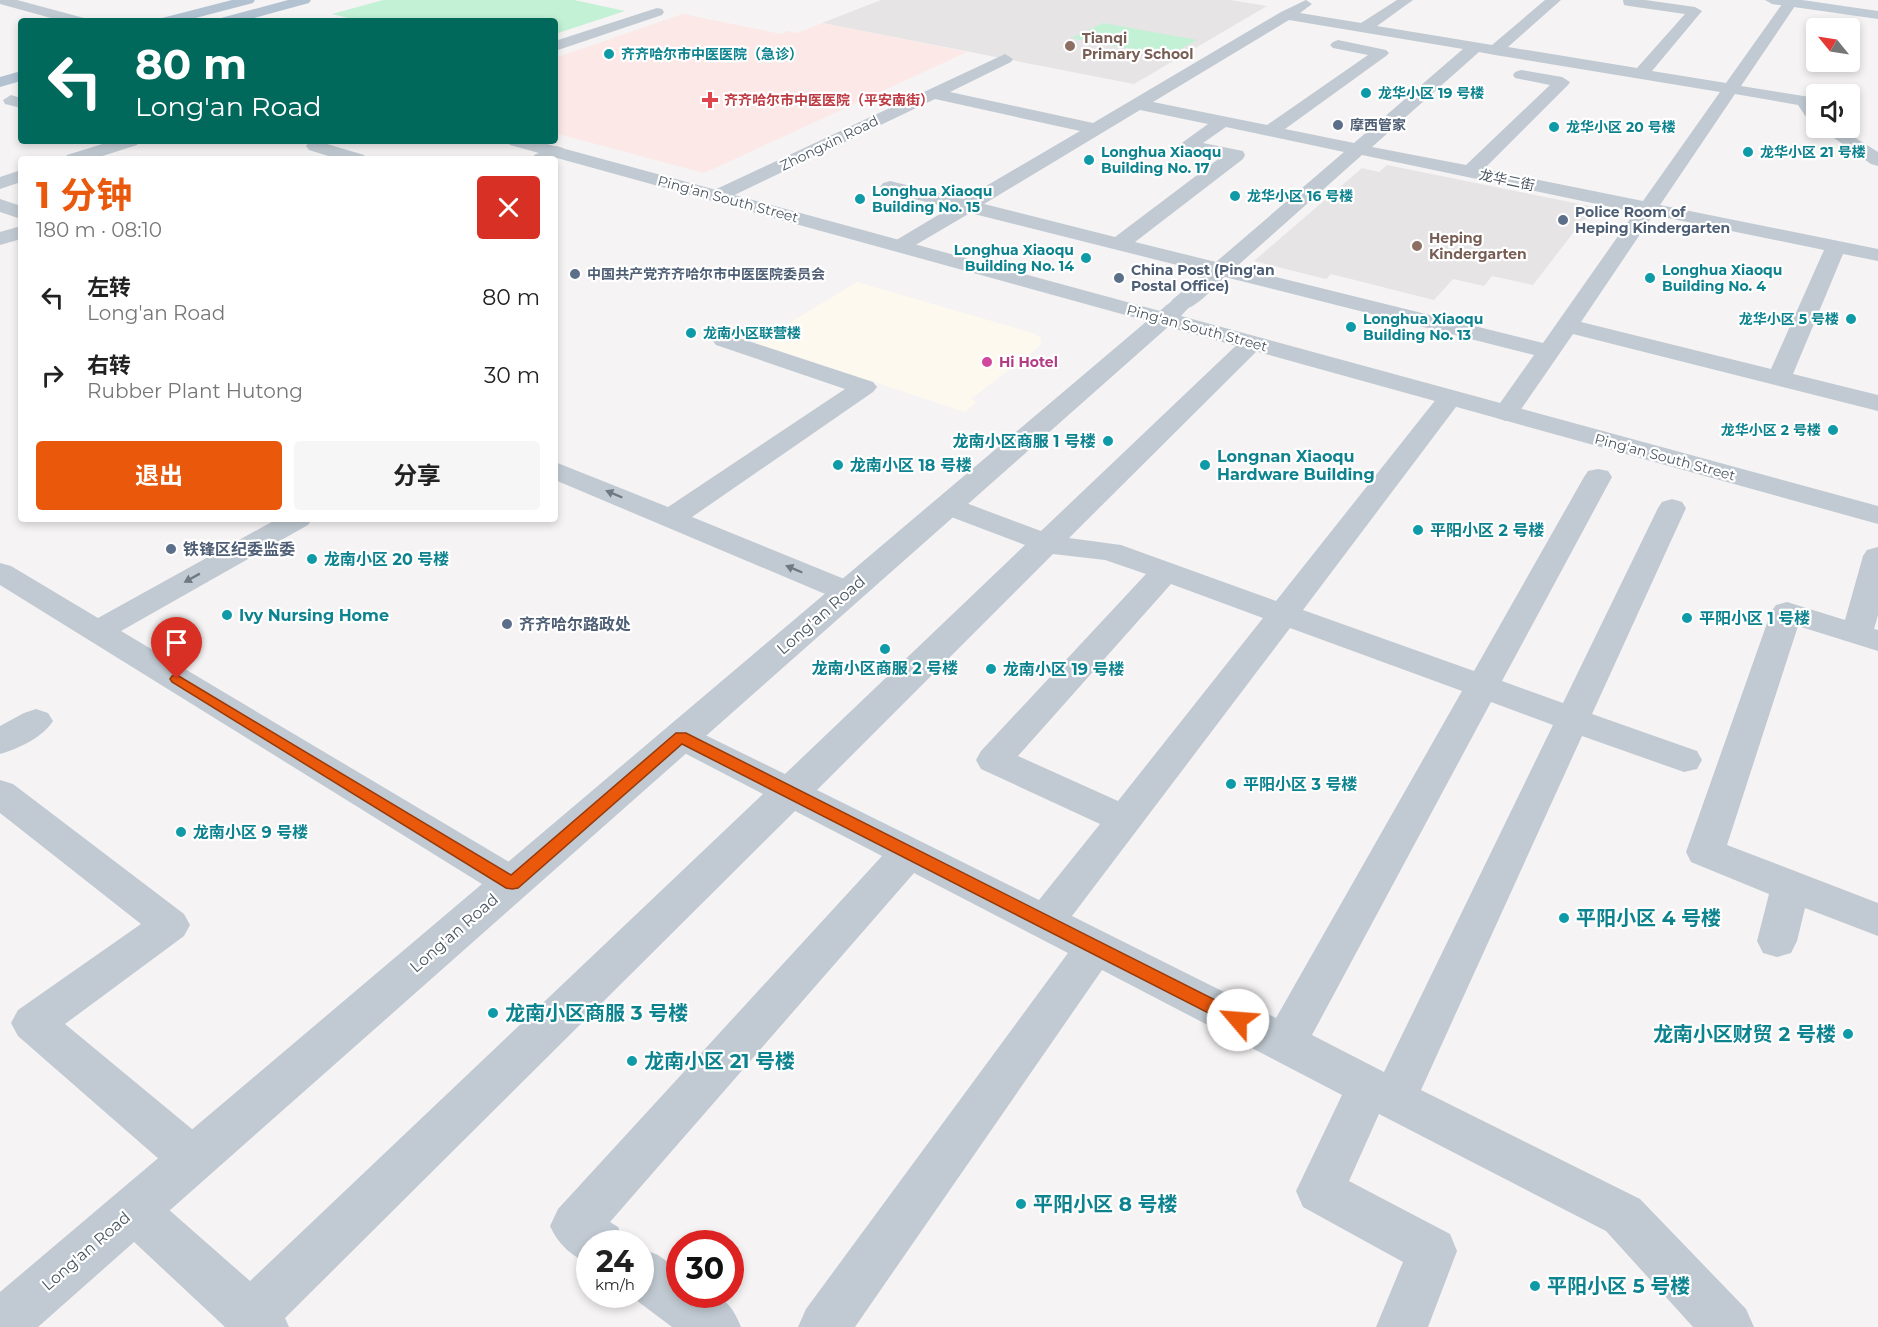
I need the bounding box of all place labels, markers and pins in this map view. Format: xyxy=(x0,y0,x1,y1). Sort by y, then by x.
place label: Tianqi Primary School xyxy=(1082,29,1193,63)
marker: Tianqi Primary School xyxy=(1063,39,1077,53)
place label: 齐齐哈尔市中医医院（急诊） xyxy=(621,45,803,63)
marker: 齐齐哈尔市中医医院（急诊） xyxy=(602,47,616,61)
place label: 龙华小区 19 号楼 xyxy=(1378,84,1484,102)
marker: 龙华小区 19 号楼 xyxy=(1359,86,1373,100)
marker: 齐齐哈尔市中医医院（平安南街） xyxy=(701,91,719,109)
place label: 齐齐哈尔市中医医院（平安南街） xyxy=(724,91,934,109)
place label: 摩西管家 xyxy=(1350,116,1406,134)
marker: 摩西管家 xyxy=(1331,118,1345,132)
place label: 龙华小区 20 号楼 xyxy=(1566,118,1676,136)
marker: 龙华小区 20 号楼 xyxy=(1547,120,1561,134)
place label: Longhua Xiaoqu Building No. 17 xyxy=(1101,143,1221,177)
place label: 龙华小区 21 号楼 xyxy=(1760,143,1866,161)
marker: 龙华小区 21 号楼 xyxy=(1741,145,1755,159)
marker: Longhua Xiaoqu Building No. 17 xyxy=(1082,153,1096,167)
place label: Longhua Xiaoqu Building No. 15 xyxy=(872,182,992,216)
place label: 龙华小区 16 号楼 xyxy=(1247,187,1353,205)
marker: 龙华小区 16 号楼 xyxy=(1228,189,1242,203)
marker: Longhua Xiaoqu Building No. 15 xyxy=(853,192,867,206)
place label: Police Room of Heping Kindergarten xyxy=(1575,203,1730,237)
marker: Police Room of Heping Kindergarten xyxy=(1556,213,1570,227)
place label: Heping Kindergarten xyxy=(1429,229,1527,263)
marker: Heping Kindergarten xyxy=(1410,239,1424,253)
place label: Longhua Xiaoqu Building No. 14 xyxy=(954,241,1074,275)
marker: Longhua Xiaoqu Building No. 14 xyxy=(1079,251,1093,265)
place label: China Post (Ping'an Postal Office) xyxy=(1131,261,1275,295)
place label: Longhua Xiaoqu Building No. 4 xyxy=(1662,261,1782,295)
place label: 中国共产党齐齐哈尔市中医医院委员会 xyxy=(587,265,825,283)
marker: 中国共产党齐齐哈尔市中医医院委员会 xyxy=(568,267,582,281)
marker: China Post (Ping'an Postal Office) xyxy=(1112,271,1126,285)
marker: Longhua Xiaoqu Building No. 4 xyxy=(1643,271,1657,285)
place label: Longhua Xiaoqu Building No. 13 xyxy=(1363,310,1483,344)
place label: 龙华小区 5 号楼 xyxy=(1739,310,1839,328)
marker: 龙华小区 5 号楼 xyxy=(1844,312,1858,326)
marker: Longhua Xiaoqu Building No. 13 xyxy=(1344,320,1358,334)
place label: 龙南小区联营楼 xyxy=(703,324,801,342)
marker: 龙南小区联营楼 xyxy=(684,326,698,340)
place label: Hi Hotel xyxy=(999,353,1058,371)
marker: Hi Hotel xyxy=(980,355,994,369)
place label: 龙华小区 2 号楼 xyxy=(1721,421,1821,439)
marker: 龙华小区 2 号楼 xyxy=(1826,423,1840,437)
place label: 龙南小区商服 1 号楼 xyxy=(953,432,1096,451)
marker: 龙南小区商服 1 号楼 xyxy=(1101,434,1115,448)
place label: Longnan Xiaoqu Hardware Building xyxy=(1217,447,1375,484)
place label: 龙南小区 18 号楼 xyxy=(850,456,972,475)
marker: 龙南小区 18 号楼 xyxy=(831,458,845,472)
marker: Longnan Xiaoqu Hardware Building xyxy=(1198,458,1212,472)
place label: 平阳小区 2 号楼 xyxy=(1430,521,1545,540)
marker: 平阳小区 2 号楼 xyxy=(1411,523,1425,537)
place label: 铁锋区纪委监委 xyxy=(183,540,295,559)
marker: 铁锋区纪委监委 xyxy=(164,542,178,556)
place label: 龙南小区 20 号楼 xyxy=(324,550,449,569)
marker: 龙南小区 20 号楼 xyxy=(305,552,319,566)
place label: Ivy Nursing Home xyxy=(239,606,389,625)
marker: Ivy Nursing Home xyxy=(220,608,234,622)
place label: 平阳小区 1 号楼 xyxy=(1699,609,1810,628)
marker: 平阳小区 1 号楼 xyxy=(1680,611,1694,625)
place label: 齐齐哈尔路政处 xyxy=(519,615,631,634)
pin xyxy=(151,617,202,679)
marker: 齐齐哈尔路政处 xyxy=(500,617,514,631)
marker: 龙南小区商服 2 号楼 xyxy=(878,642,892,656)
place label: 龙南小区商服 2 号楼 xyxy=(812,659,958,678)
place label: 龙南小区 19 号楼 xyxy=(1003,660,1125,679)
marker: 龙南小区 19 号楼 xyxy=(984,662,998,676)
place label: 平阳小区 3 号楼 xyxy=(1243,775,1358,794)
marker: 平阳小区 3 号楼 xyxy=(1224,777,1238,791)
place label: 龙南小区 9 号楼 xyxy=(193,823,308,842)
marker: 龙南小区 9 号楼 xyxy=(174,825,188,839)
place label: 平阳小区 4 号楼 xyxy=(1576,906,1721,930)
marker: 平阳小区 4 号楼 xyxy=(1557,911,1571,925)
place label: 龙南小区商服 3 号楼 xyxy=(505,1001,688,1025)
marker: 龙南小区商服 3 号楼 xyxy=(486,1006,500,1020)
place label: 龙南小区财贸 2 号楼 xyxy=(1653,1022,1836,1046)
marker: 龙南小区财贸 2 号楼 xyxy=(1841,1027,1855,1041)
place label: 龙南小区 21 号楼 xyxy=(644,1049,795,1073)
marker: 龙南小区 21 号楼 xyxy=(625,1054,639,1068)
place label: 平阳小区 8 号楼 xyxy=(1033,1192,1178,1216)
marker: 平阳小区 8 号楼 xyxy=(1014,1197,1028,1211)
place label: 平阳小区 5 号楼 xyxy=(1547,1274,1690,1298)
marker: 平阳小区 5 号楼 xyxy=(1528,1279,1542,1293)

